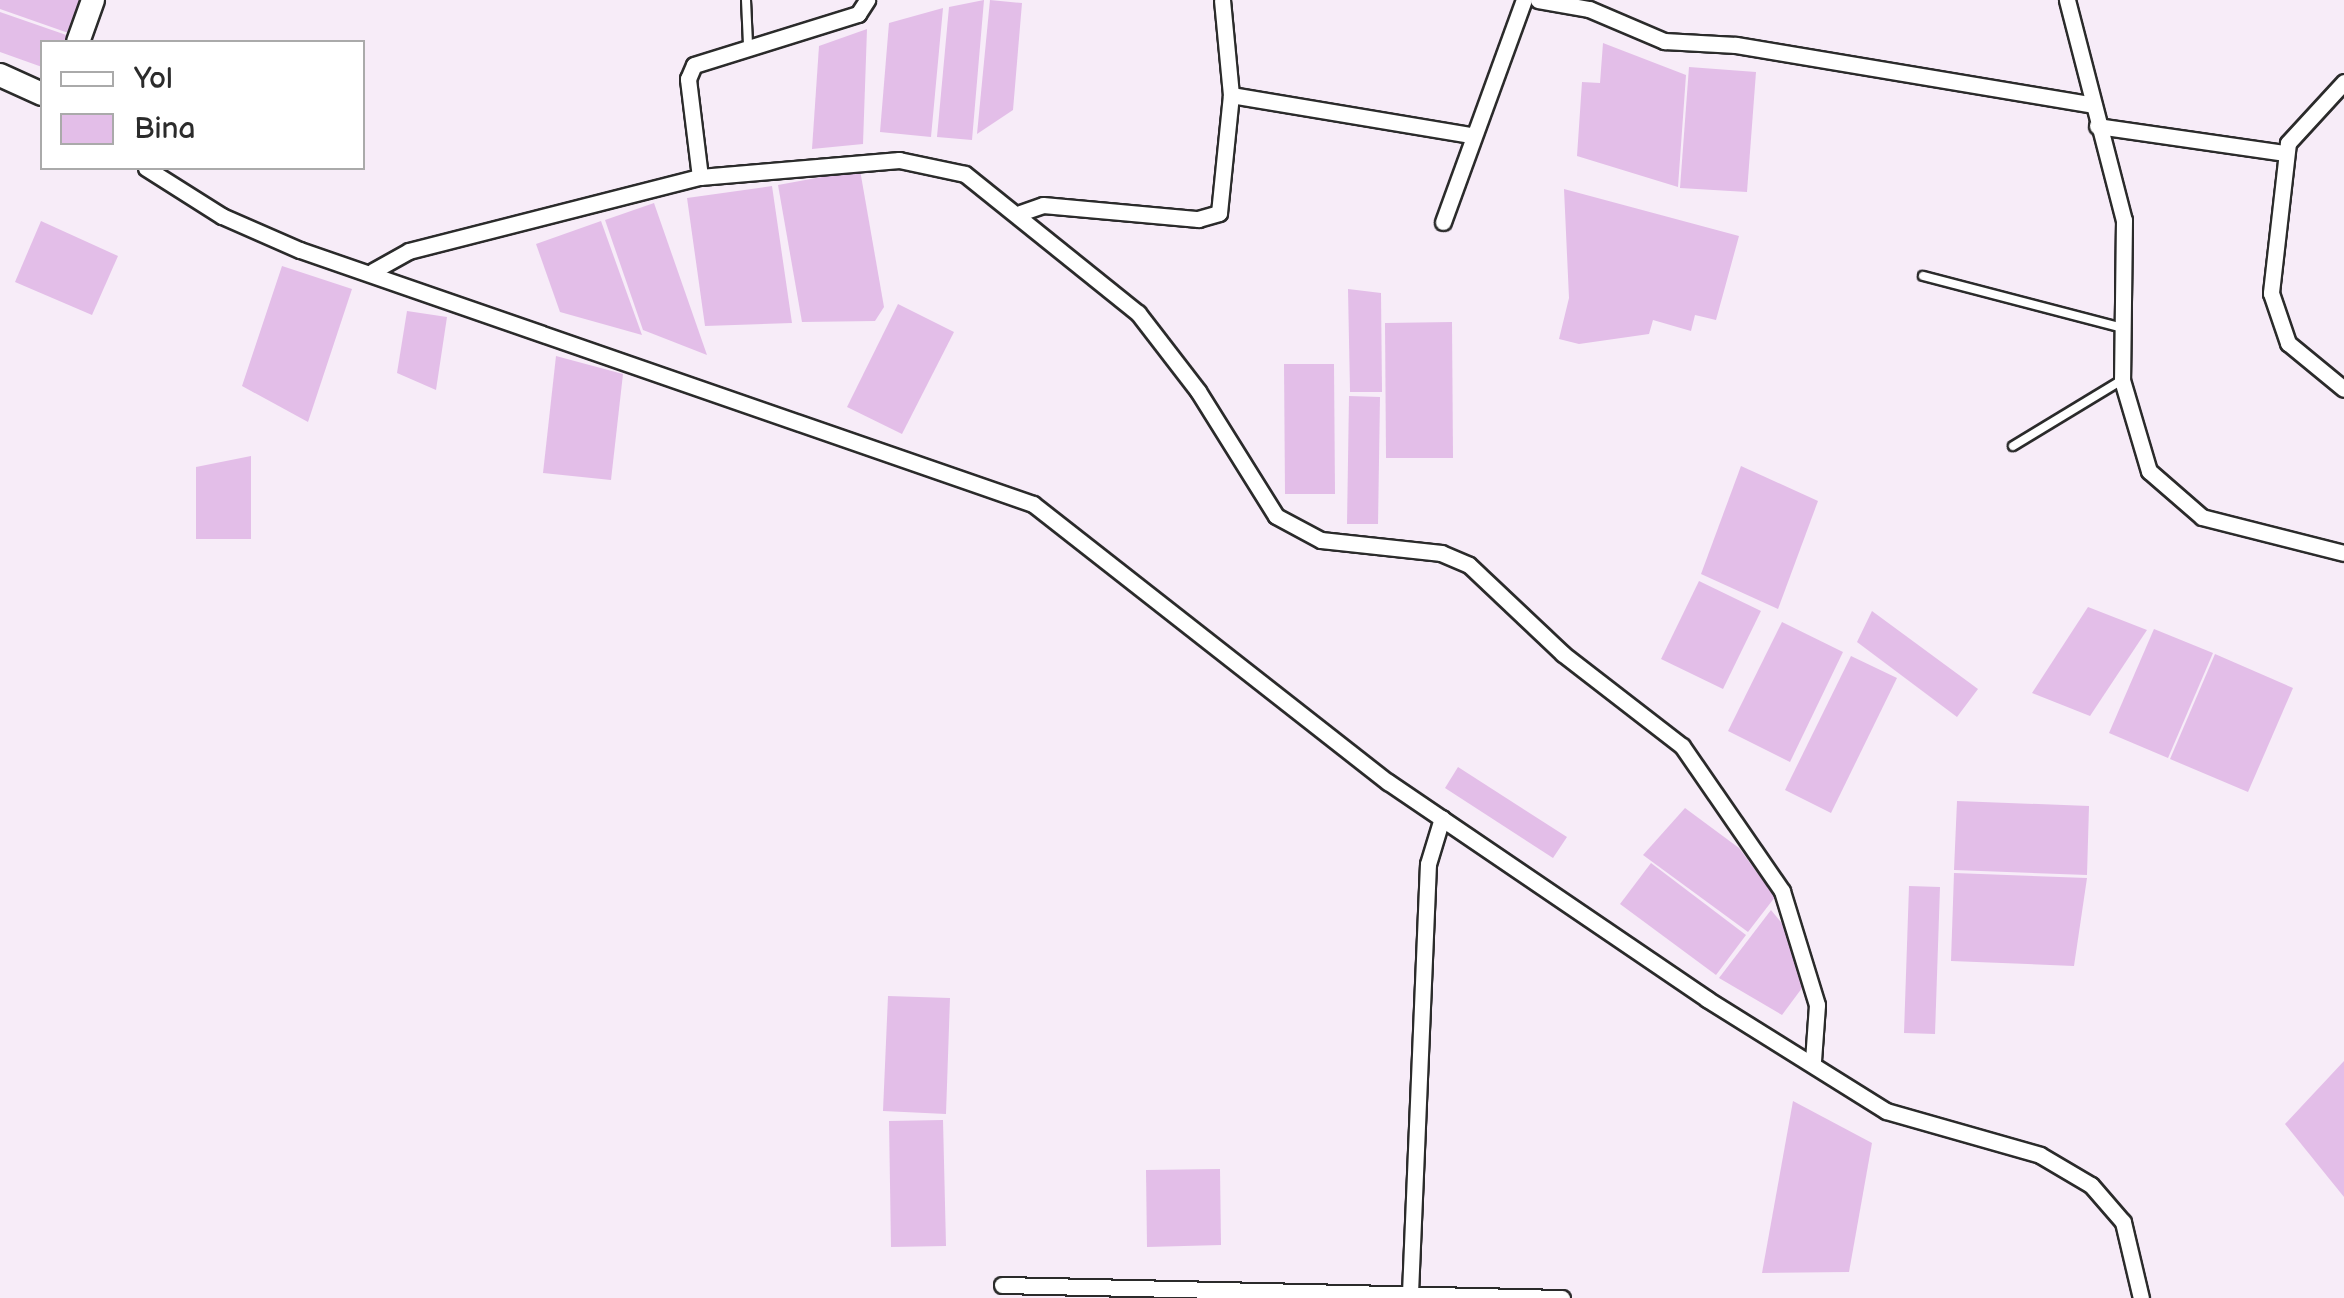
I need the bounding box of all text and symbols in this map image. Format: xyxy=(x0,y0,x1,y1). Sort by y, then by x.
legend xyxy=(40,40,365,170)
text: Yol xyxy=(134,61,173,97)
text: Bina xyxy=(134,111,195,147)

